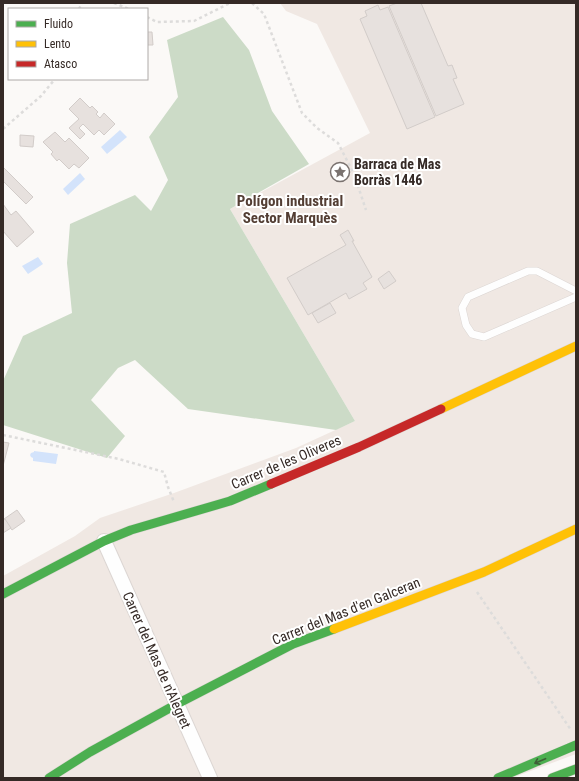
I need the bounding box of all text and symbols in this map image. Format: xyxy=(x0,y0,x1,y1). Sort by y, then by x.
legend xyxy=(8,8,148,80)
text: Fluido xyxy=(44,17,73,31)
text: Lento xyxy=(44,37,71,51)
text: Atasco xyxy=(44,57,77,71)
place label: Barraca de Mas Borràs 1446 xyxy=(354,156,441,188)
place icon: Barraca de Mas Borràs 1446 xyxy=(329,161,351,183)
district label: Polígon industrial Sector Marquès xyxy=(237,192,343,227)
street label: Carrer de les Oliveres xyxy=(229,432,343,492)
street label: Carrer del Mas d'en Galceran xyxy=(270,574,422,648)
street label: Carrer del Mas de n'Alegret xyxy=(120,589,194,731)
one-way arrow xyxy=(535,757,547,765)

